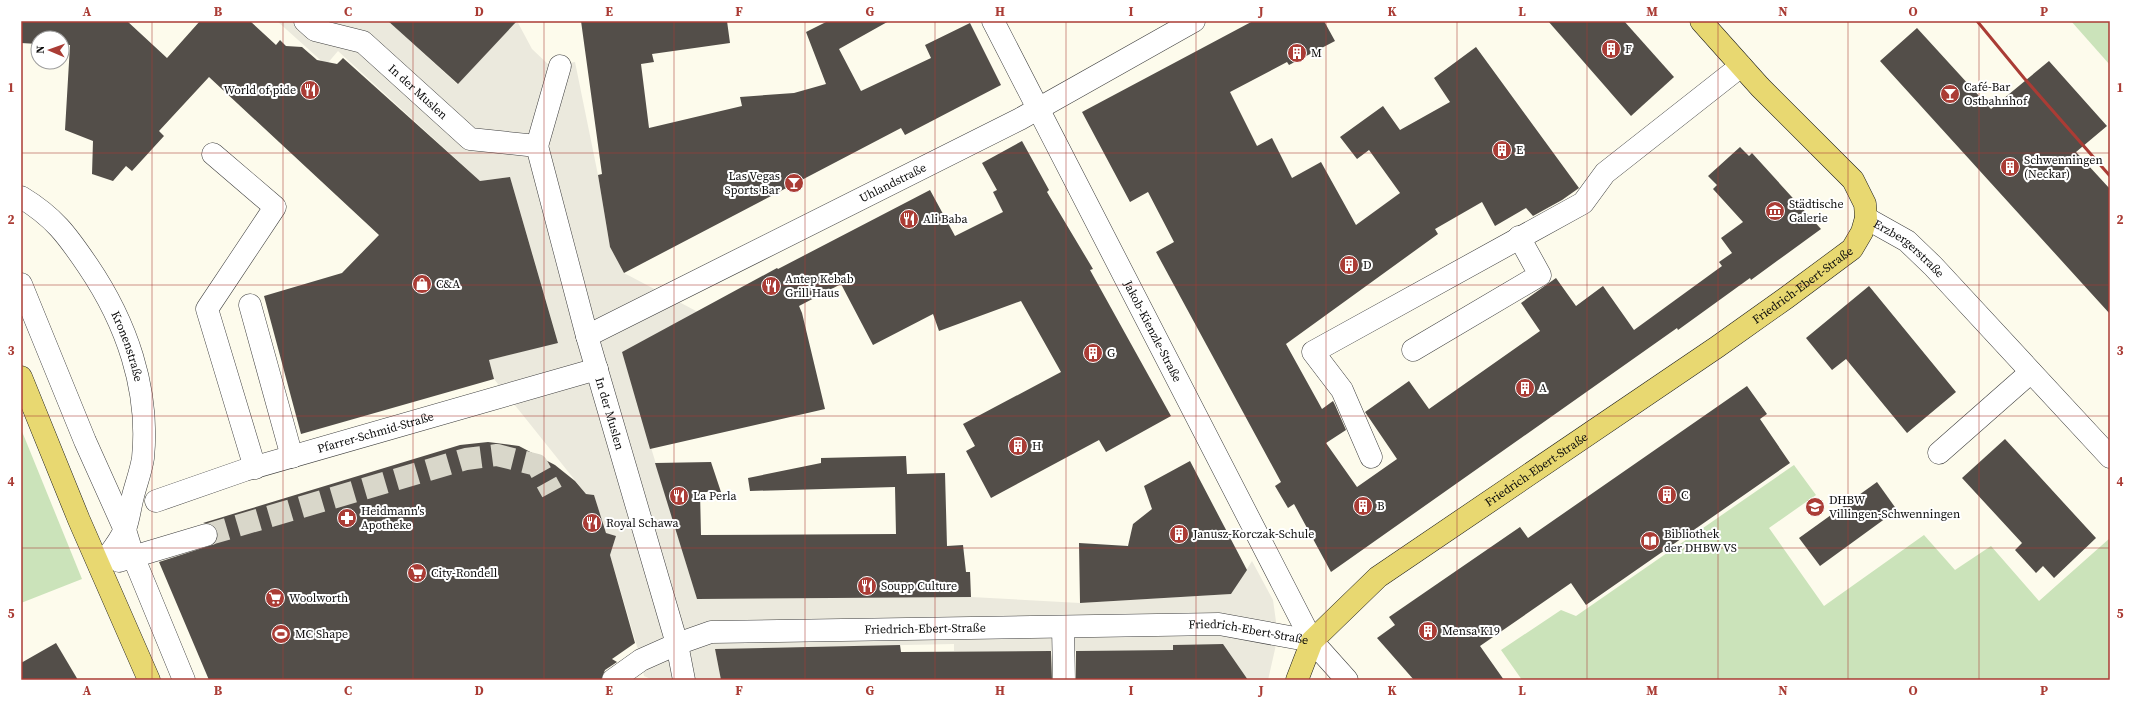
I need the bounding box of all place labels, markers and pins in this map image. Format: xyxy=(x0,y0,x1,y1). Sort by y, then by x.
building icon: F xyxy=(1600,38,1622,60)
place label: F xyxy=(1625,41,1632,57)
building icon: M xyxy=(1286,42,1308,64)
place label: M xyxy=(1311,45,1322,61)
restaurant icon: World of pide xyxy=(299,79,321,101)
place label: Café-Bar Ostbahnhof xyxy=(1964,79,2029,109)
place label: World of pide xyxy=(223,82,296,98)
bar icon: Café-Bar Ostbahnhof xyxy=(1939,83,1961,105)
building icon: E xyxy=(1491,139,1513,161)
place label: E xyxy=(1516,142,1523,158)
place label: Schwenningen (Neckar) xyxy=(2024,152,2103,182)
building icon: Schwenningen (Neckar) xyxy=(1999,156,2021,178)
place label: Las Vegas Sports Bar xyxy=(725,168,780,198)
bar icon: Las Vegas Sports Bar xyxy=(783,172,805,194)
place label: Städtische Galerie xyxy=(1789,196,1844,226)
museum icon: Städtische Galerie xyxy=(1764,200,1786,222)
restaurant icon: Ali Baba xyxy=(898,208,920,230)
place label: Ali Baba xyxy=(923,211,968,227)
building icon: D xyxy=(1338,254,1360,276)
place label: D xyxy=(1363,257,1372,273)
place label: Antep Kebab Grill Haus xyxy=(785,271,854,301)
shop icon: C&A xyxy=(411,273,433,295)
restaurant icon: Antep Kebab Grill Haus xyxy=(760,275,782,297)
place label: C&A xyxy=(436,276,460,292)
building icon: G xyxy=(1082,342,1104,364)
place label: G xyxy=(1107,345,1115,361)
building icon: A xyxy=(1514,377,1536,399)
place label: A xyxy=(1539,380,1547,396)
building icon: H xyxy=(1007,435,1029,457)
place label: H xyxy=(1032,438,1041,454)
building icon: C xyxy=(1656,484,1678,506)
restaurant icon: La Perla xyxy=(668,485,690,507)
place label: C xyxy=(1681,487,1689,503)
place label: La Perla xyxy=(693,488,737,504)
place label: DHBW Villingen-Schwenningen xyxy=(1829,492,1960,522)
building icon: B xyxy=(1352,495,1374,517)
school or university icon: DHBW Villingen-Schwenningen xyxy=(1804,496,1826,518)
place label: B xyxy=(1377,498,1385,514)
place label: Heidmann's Apotheke xyxy=(361,503,425,533)
pharmacy icon: Heidmann's Apotheke xyxy=(336,507,358,529)
restaurant icon: Royal Schawa xyxy=(581,512,603,534)
place label: Royal Schawa xyxy=(606,515,680,531)
building icon: Janusz-Korczak-Schule xyxy=(1168,523,1190,545)
place label: Janusz-Korczak-Schule xyxy=(1192,526,1314,542)
place label: Bibliothek der DHBW VS xyxy=(1664,526,1737,556)
library icon: Bibliothek der DHBW VS xyxy=(1639,530,1661,552)
supermarket icon: City-Rondell xyxy=(406,562,428,584)
place label: City-Rondell xyxy=(431,565,498,581)
restaurant icon: Soupp Culture xyxy=(856,575,878,597)
place label: Soupp Culture xyxy=(881,578,957,594)
supermarket icon: Woolworth xyxy=(264,587,286,609)
place label: Woolworth xyxy=(289,590,348,606)
building icon: Mensa K19 xyxy=(1417,620,1439,642)
sports icon: MC Shape xyxy=(270,623,292,645)
place label: Mensa K19 xyxy=(1442,623,1500,639)
place label: MC Shape xyxy=(295,626,348,642)

